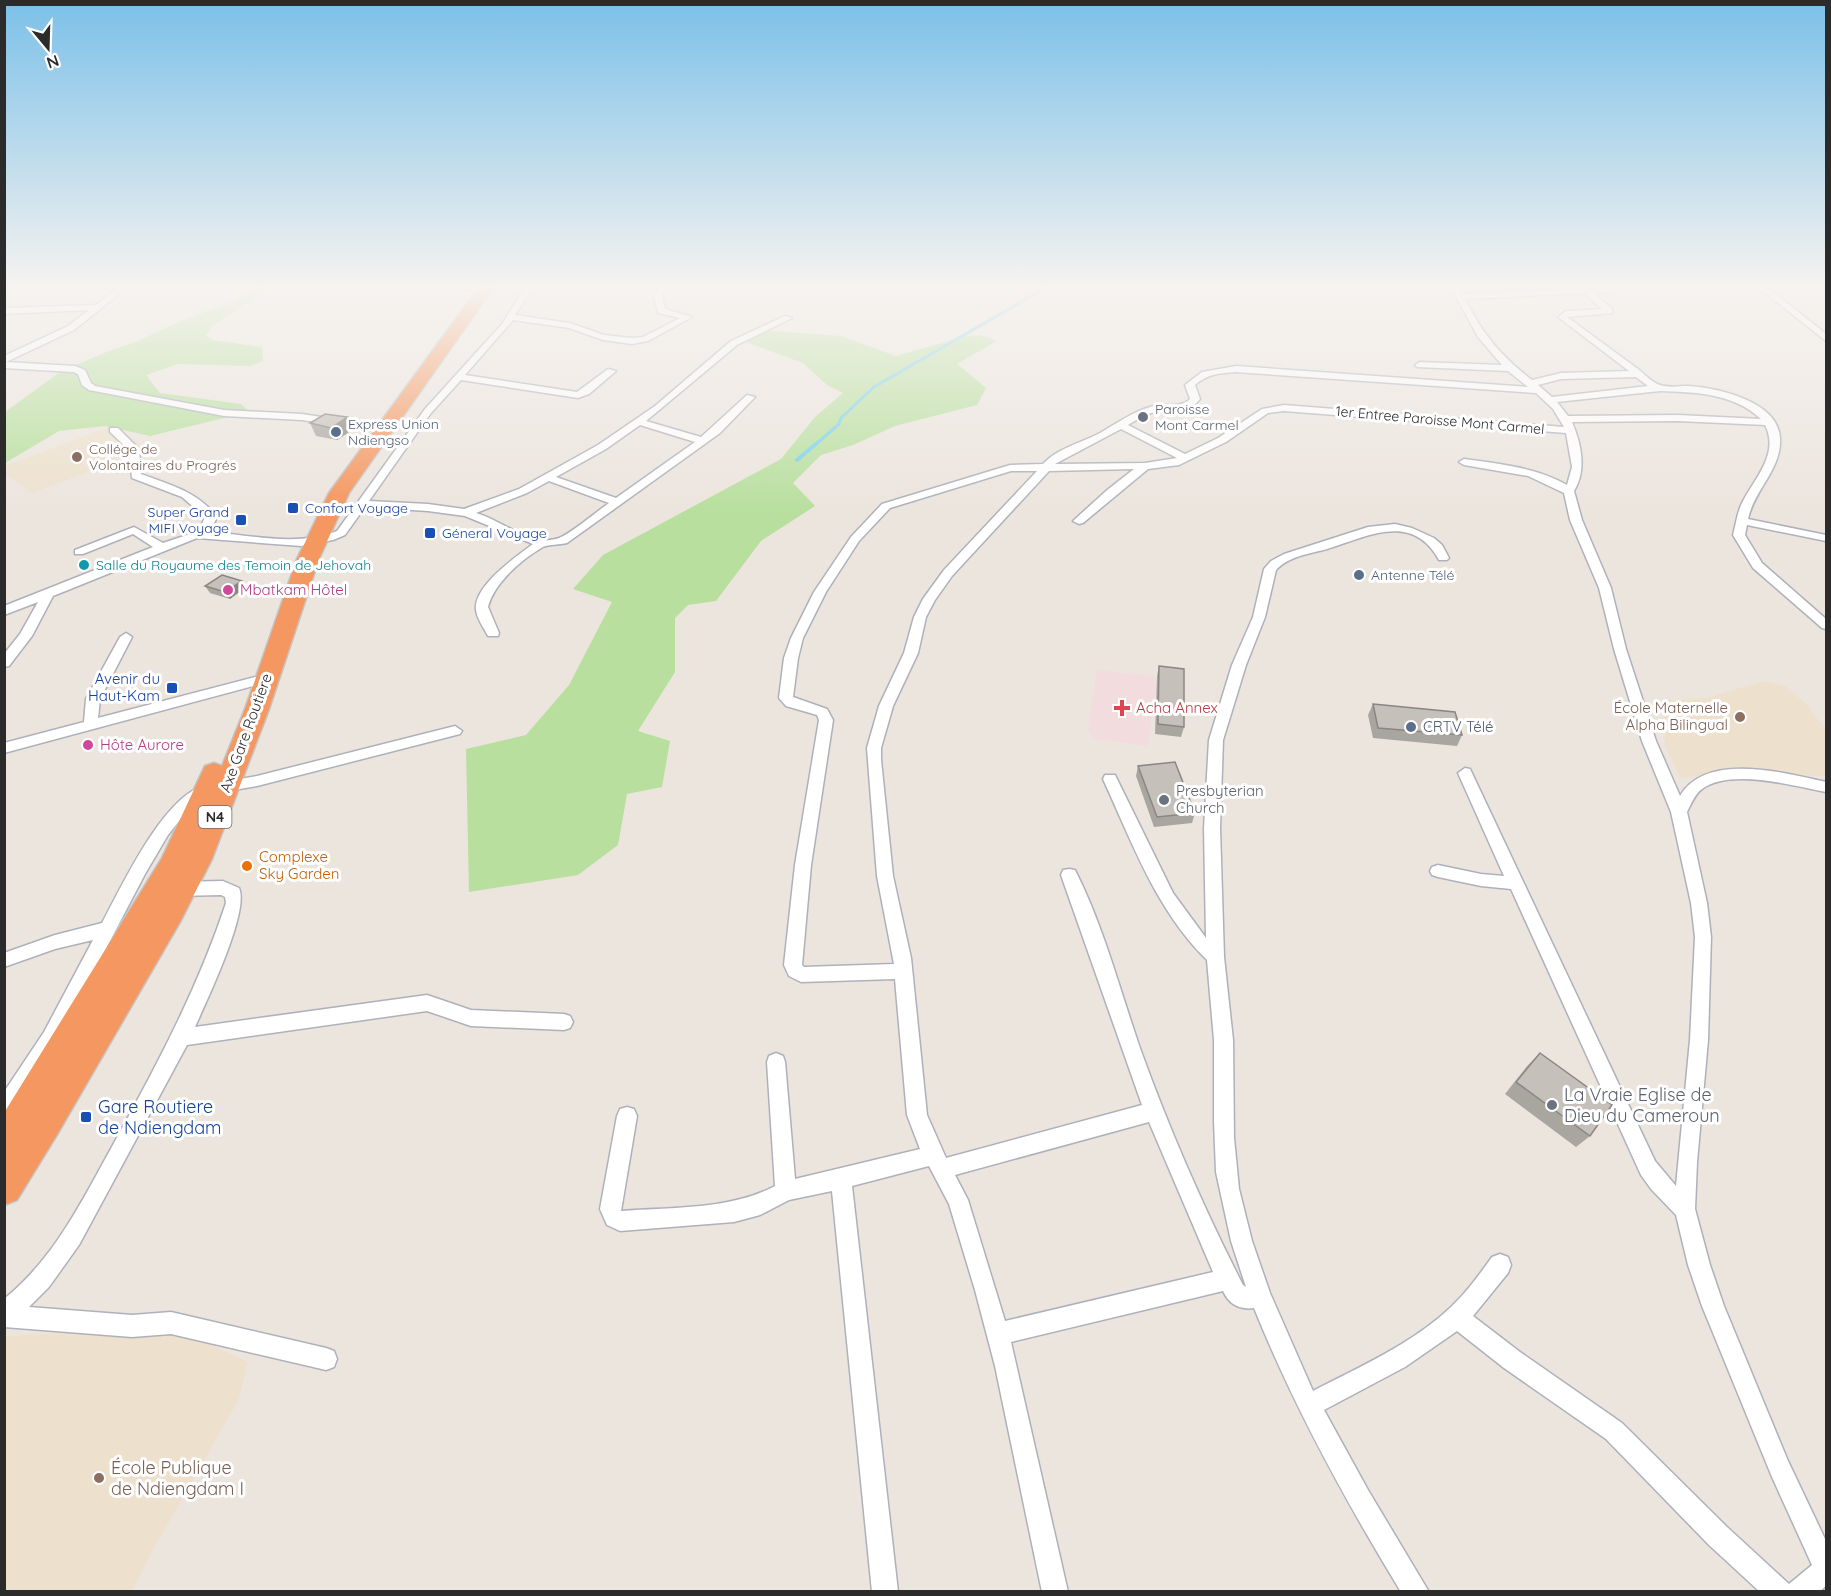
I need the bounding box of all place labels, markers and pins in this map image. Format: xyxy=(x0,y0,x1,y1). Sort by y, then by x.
place label: Paroisse Mont Carmel xyxy=(1155,400,1239,434)
marker: Paroisse Mont Carmel xyxy=(1136,410,1150,424)
place label: Express Union Ndiengso xyxy=(348,415,439,449)
marker: Express Union Ndiengso xyxy=(329,425,343,439)
place label: Collége de Volontaires du Progrés xyxy=(89,440,236,474)
marker: Collége de Volontaires du Progrés xyxy=(70,450,84,464)
place label: Confort Voyage xyxy=(305,499,408,517)
marker: Confort Voyage xyxy=(286,501,300,515)
place label: Super Grand MIFI Voyage xyxy=(148,503,229,537)
marker: Super Grand MIFI Voyage xyxy=(234,513,248,527)
place label: Géneral Voyage xyxy=(442,524,547,542)
marker: Géneral Voyage xyxy=(423,526,437,540)
place label: Salle du Royaume des Temoin de Jehovah xyxy=(96,556,371,574)
marker: Salle du Royaume des Temoin de Jehovah xyxy=(77,558,91,572)
place label: Antenne Télé xyxy=(1371,566,1454,584)
marker: Antenne Télé xyxy=(1352,568,1366,582)
place label: Mbatkam Hôtel xyxy=(240,580,347,599)
marker: Mbatkam Hôtel xyxy=(221,583,235,597)
place label: Avenir du Haut-Kam xyxy=(88,669,160,705)
marker: Avenir du Haut-Kam xyxy=(165,681,179,695)
place label: Acha Annex xyxy=(1136,698,1218,717)
place label: École Maternelle Alpha Bilingual xyxy=(1614,698,1728,734)
marker: Acha Annex xyxy=(1113,699,1131,717)
marker: École Maternelle Alpha Bilingual xyxy=(1733,710,1747,724)
place label: CRTV Télé xyxy=(1423,717,1493,736)
marker: CRTV Télé xyxy=(1404,720,1418,734)
place label: Hôte Aurore xyxy=(100,735,184,754)
marker: Hôte Aurore xyxy=(81,738,95,752)
place label: Presbyterian Church xyxy=(1176,781,1264,817)
marker: Presbyterian Church xyxy=(1157,793,1171,807)
place label: Complexe Sky Garden xyxy=(259,847,339,883)
marker: Complexe Sky Garden xyxy=(240,859,254,873)
place label: La Vraie Eglise de Dieu du Cameroun xyxy=(1564,1083,1720,1127)
place label: Gare Routiere de Ndiengdam xyxy=(98,1095,222,1139)
marker: La Vraie Eglise de Dieu du Cameroun xyxy=(1545,1098,1559,1112)
marker: Gare Routiere de Ndiengdam xyxy=(79,1110,93,1124)
place label: École Publique de Ndiengdam I xyxy=(111,1456,244,1500)
marker: École Publique de Ndiengdam I xyxy=(92,1471,106,1485)

